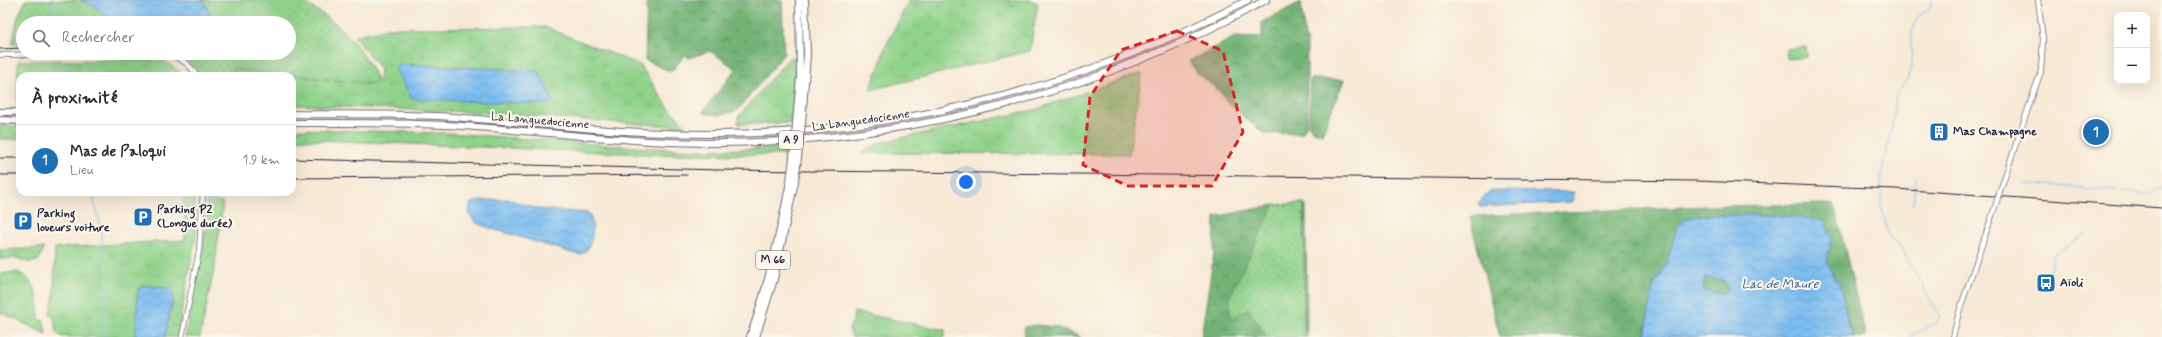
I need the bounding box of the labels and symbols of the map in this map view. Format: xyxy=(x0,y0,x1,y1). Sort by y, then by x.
street label: La Languedocienne xyxy=(811,106,911,136)
street label: La Languedocienne xyxy=(490,109,590,133)
pin: 1 xyxy=(2083,117,2109,147)
building icon: Mas Champagne xyxy=(1928,121,1950,143)
place label: Mas Champagne xyxy=(1953,124,2037,140)
road number: A 9 xyxy=(779,131,803,149)
your location xyxy=(956,172,976,192)
place label: Parking P2 (Longue durée) xyxy=(157,202,233,233)
place label: Parking loueurs voiture xyxy=(37,206,110,236)
parking icon: Parking P2 (Longue durée) xyxy=(132,206,154,228)
parking icon: Parking loueurs voiture xyxy=(12,210,34,232)
road number: M 66 xyxy=(756,251,790,269)
bus stop icon: Aïoli xyxy=(2035,272,2057,294)
place label: Aïoli xyxy=(2060,275,2083,291)
water label: Lac de Maure xyxy=(1741,276,1820,293)

